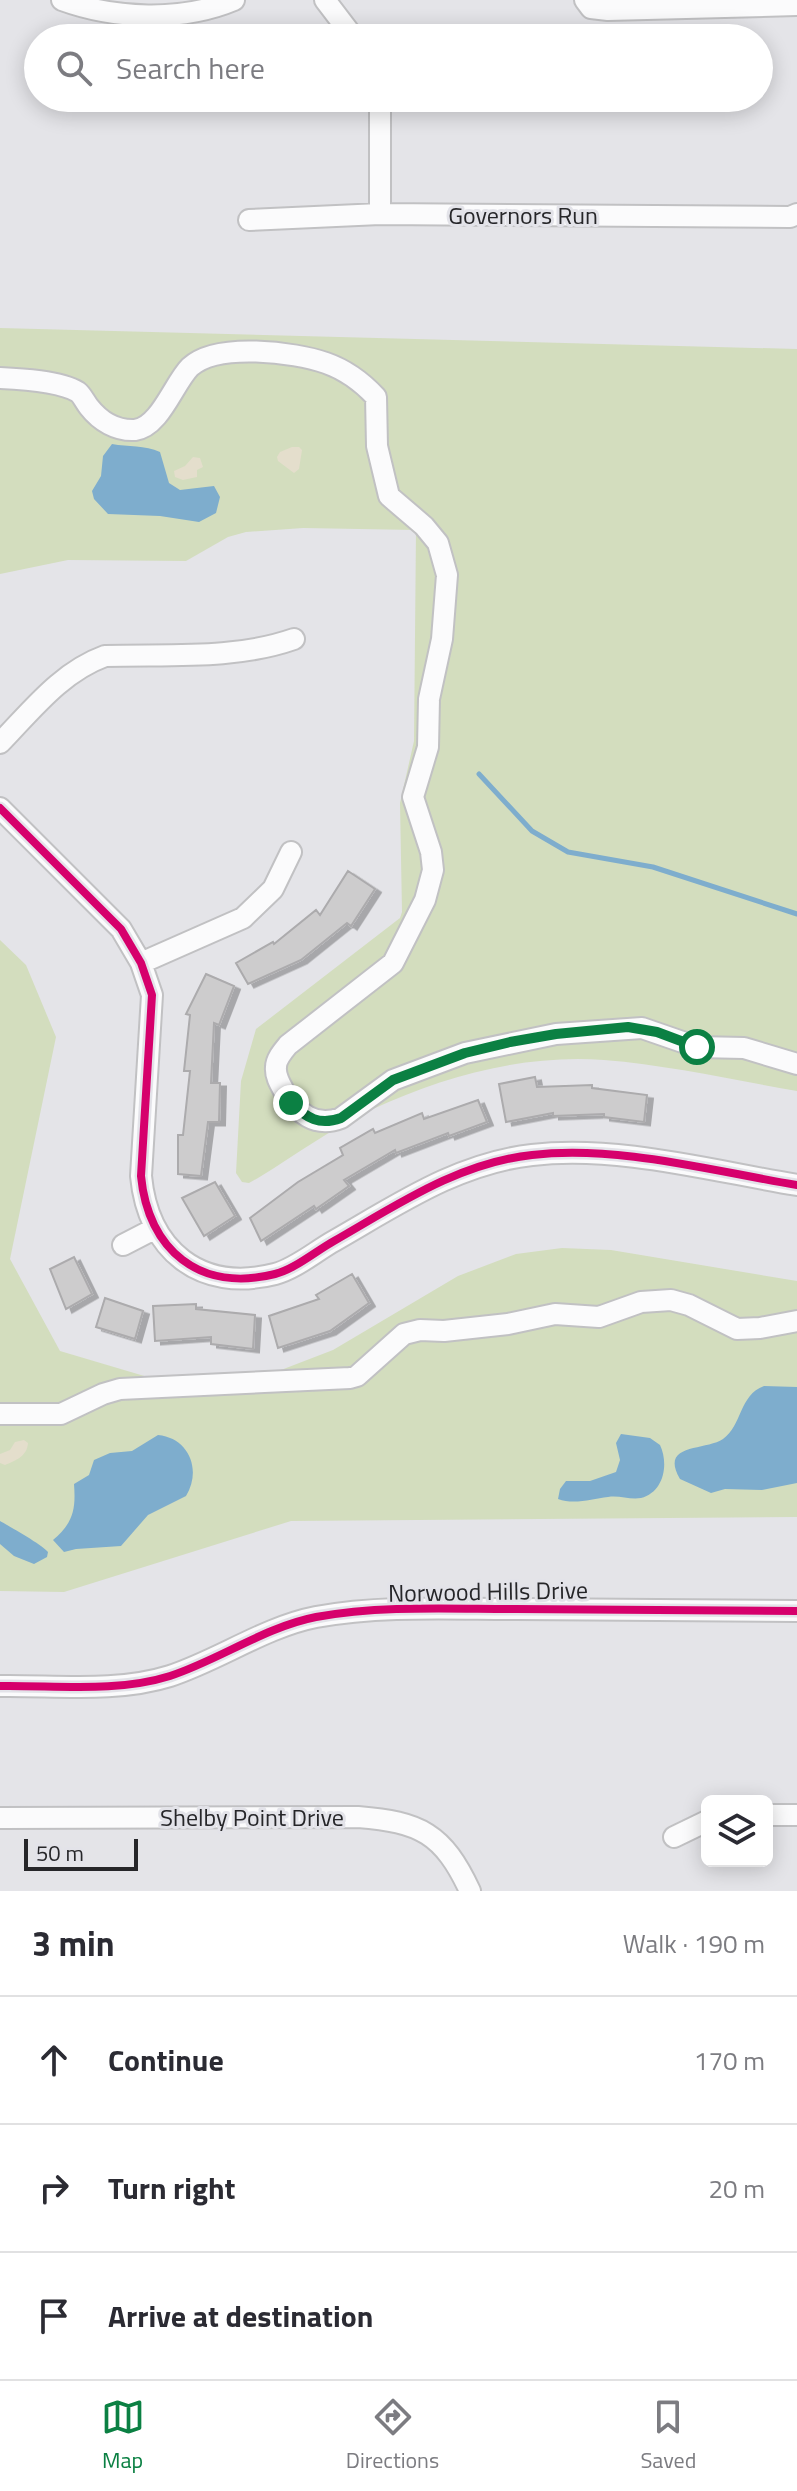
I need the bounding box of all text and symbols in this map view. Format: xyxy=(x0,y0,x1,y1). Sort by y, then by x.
search box xyxy=(24,24,773,112)
text: Search here xyxy=(116,45,265,91)
icon: search xyxy=(52,46,96,90)
street label: Governors Run xyxy=(448,197,598,233)
route start xyxy=(679,1029,715,1065)
route end xyxy=(273,1085,309,1121)
street label: Norwood Hills Drive xyxy=(388,1571,588,1611)
map controls xyxy=(701,1795,773,1867)
button: layers xyxy=(701,1795,773,1867)
street label: Shelby Point Drive xyxy=(160,1799,344,1835)
scale bar xyxy=(24,1835,138,1871)
text: 50 m xyxy=(36,1836,84,1870)
text: 3 min xyxy=(32,1917,115,1969)
text: Walk · 190 m xyxy=(623,1924,765,1963)
text: Continue xyxy=(108,2037,224,2083)
icon: ahead xyxy=(32,2038,76,2082)
text: 170 m xyxy=(694,2041,765,2080)
text: Turn right xyxy=(108,2165,236,2211)
icon: right xyxy=(32,2166,76,2210)
text: 20 m xyxy=(708,2169,765,2208)
text: Arrive at destination xyxy=(108,2293,373,2339)
icon: arrive xyxy=(32,2294,76,2338)
tab: Map xyxy=(101,2395,145,2477)
tab: Directions xyxy=(346,2395,439,2477)
tab: Saved xyxy=(640,2395,696,2477)

